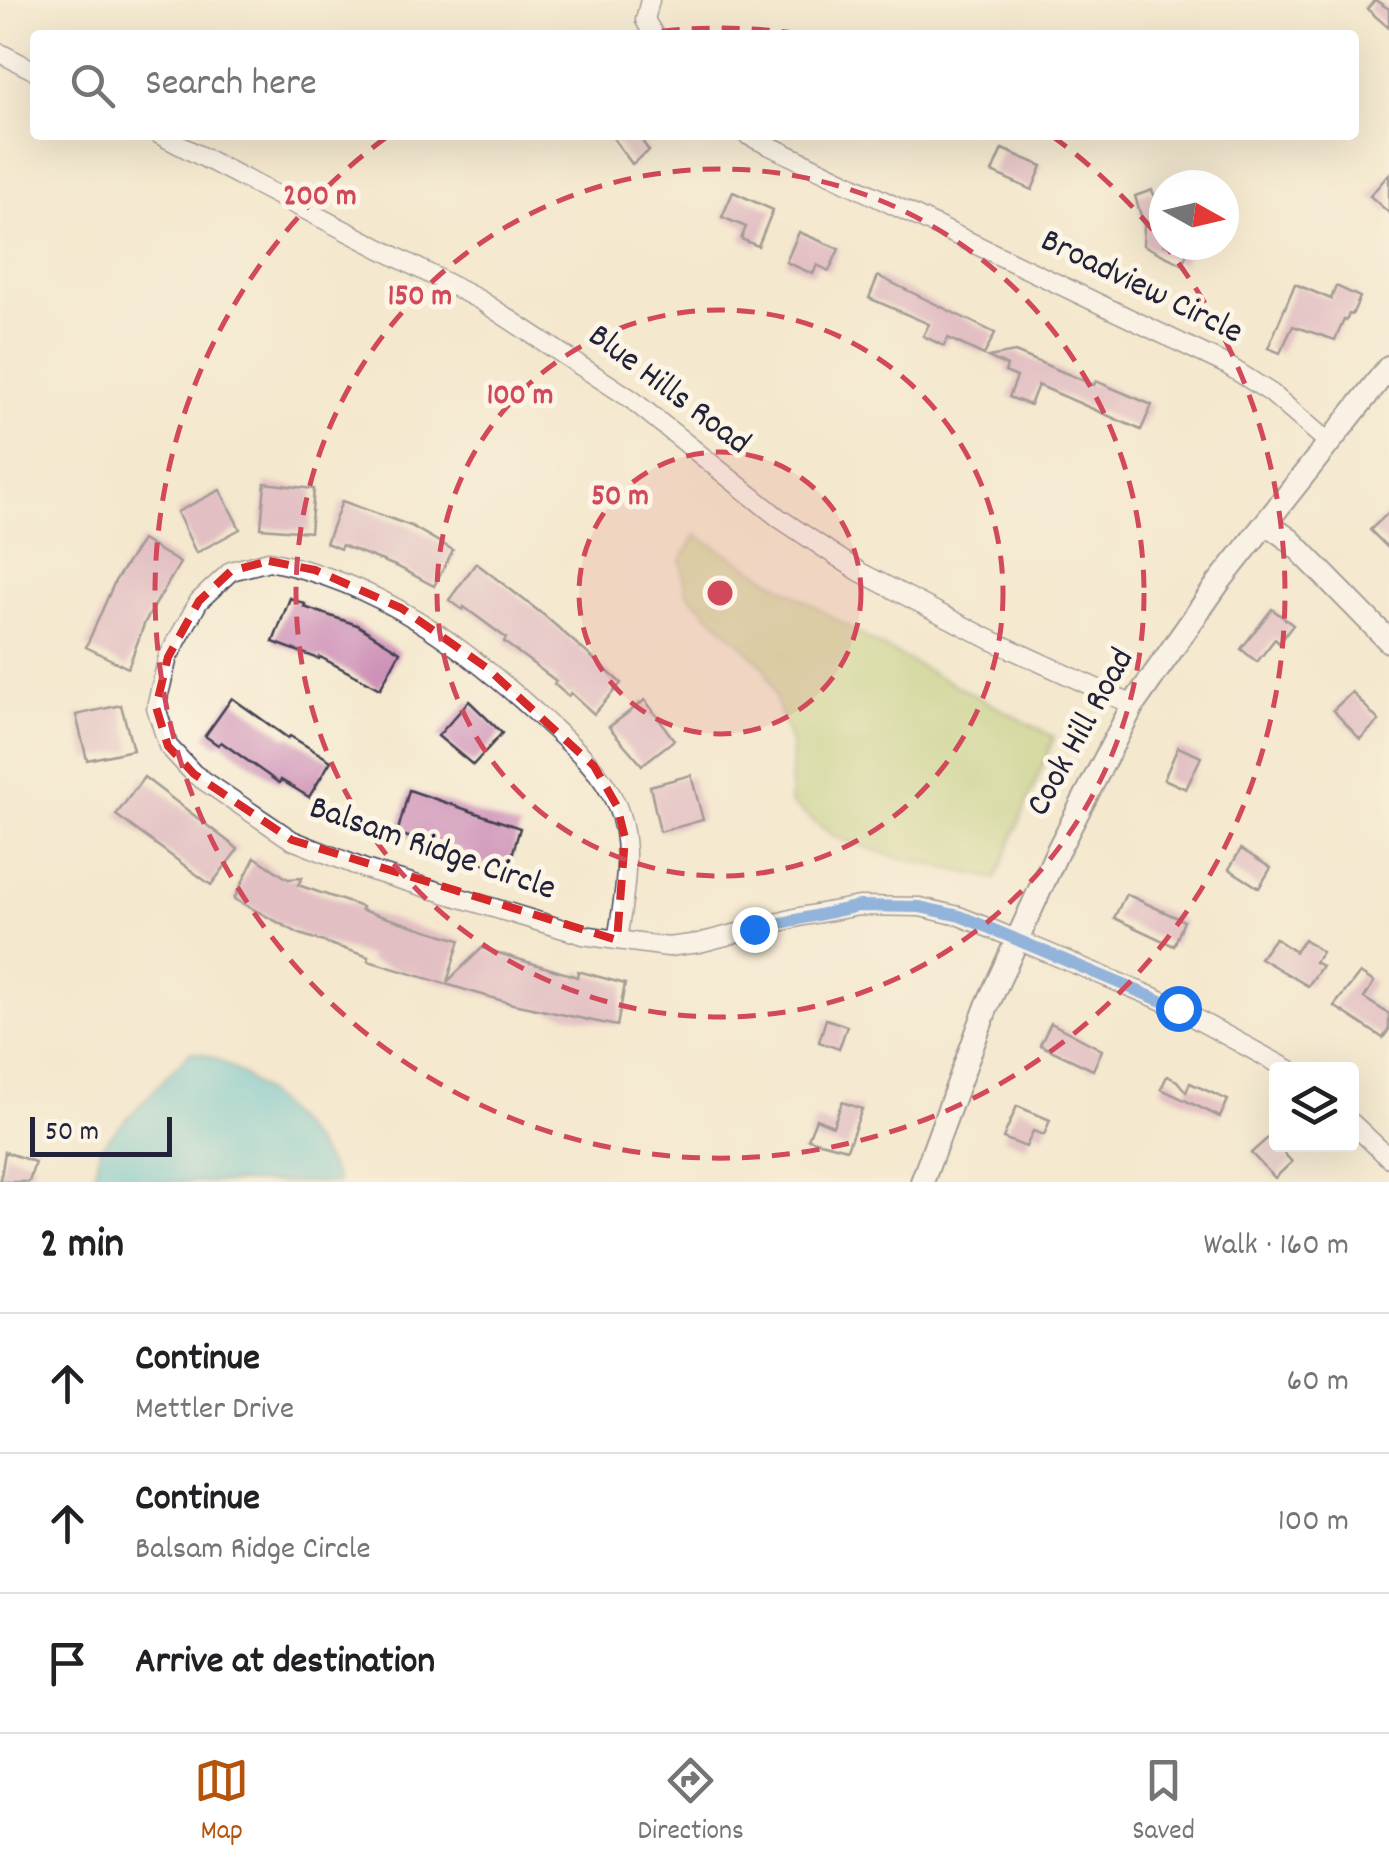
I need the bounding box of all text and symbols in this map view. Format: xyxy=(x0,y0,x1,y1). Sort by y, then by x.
search box xyxy=(30,30,1359,140)
icon: search xyxy=(65,58,120,113)
text: Search here xyxy=(145,58,317,113)
north arrow xyxy=(1149,170,1239,260)
text: 200 m xyxy=(283,177,357,220)
street label: Broadview Circle xyxy=(1031,217,1251,359)
text: 150 m xyxy=(388,277,452,320)
street label: Blue Hills Road xyxy=(576,313,760,469)
text: 100 m xyxy=(487,376,553,419)
text: 50 m xyxy=(591,477,649,520)
centre of rings xyxy=(702,575,738,611)
street label: Cook Hill Road xyxy=(1015,640,1149,826)
street label: Balsam Ridge Circle xyxy=(302,784,562,916)
route end xyxy=(732,907,778,953)
route start xyxy=(1156,986,1202,1032)
map controls xyxy=(1269,1062,1359,1152)
button: layers xyxy=(1269,1062,1359,1152)
scale bar xyxy=(30,1112,172,1156)
text: 50 m xyxy=(45,1114,99,1154)
text: 2 min xyxy=(40,1217,124,1277)
text: Walk · 160 m xyxy=(1203,1224,1349,1270)
text: Continue xyxy=(135,1333,260,1388)
icon: ahead xyxy=(40,1356,95,1411)
text: 60 m xyxy=(1287,1360,1349,1406)
text: Mettler Drive xyxy=(135,1388,294,1434)
text: Continue xyxy=(135,1473,260,1528)
icon: ahead xyxy=(40,1496,95,1551)
text: 100 m xyxy=(1278,1500,1349,1546)
text: Balsam Ridge Circle xyxy=(135,1528,371,1574)
icon: arrive xyxy=(40,1636,95,1691)
text: Arrive at destination xyxy=(135,1636,435,1691)
tab: Map xyxy=(194,1753,249,1853)
tab: Directions xyxy=(638,1753,744,1853)
tab: Saved xyxy=(1132,1753,1195,1853)

